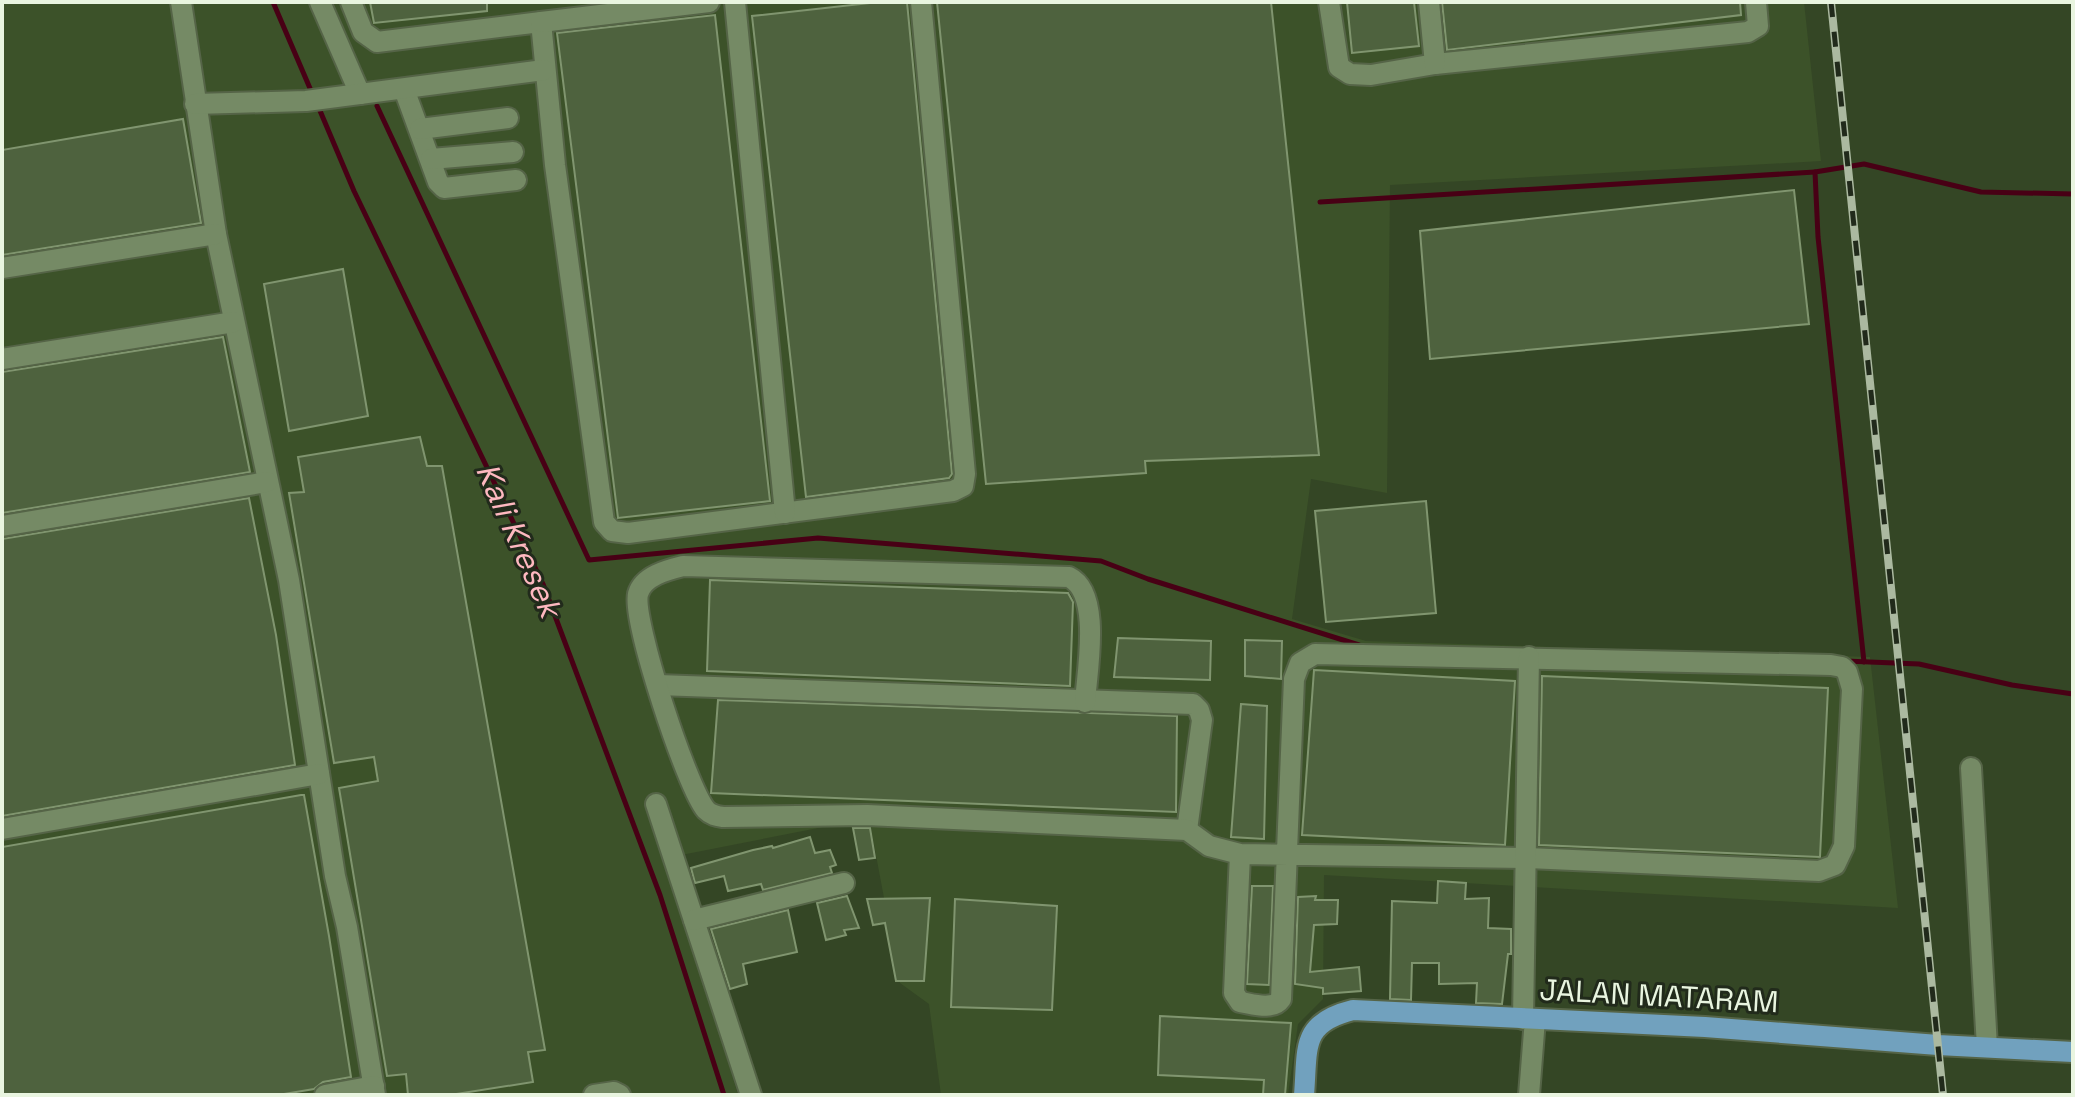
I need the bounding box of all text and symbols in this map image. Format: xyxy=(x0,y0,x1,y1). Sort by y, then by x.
water label: Kali Kresek xyxy=(467,457,572,627)
street label: JALAN MATARAM xyxy=(1538,970,1780,1021)

